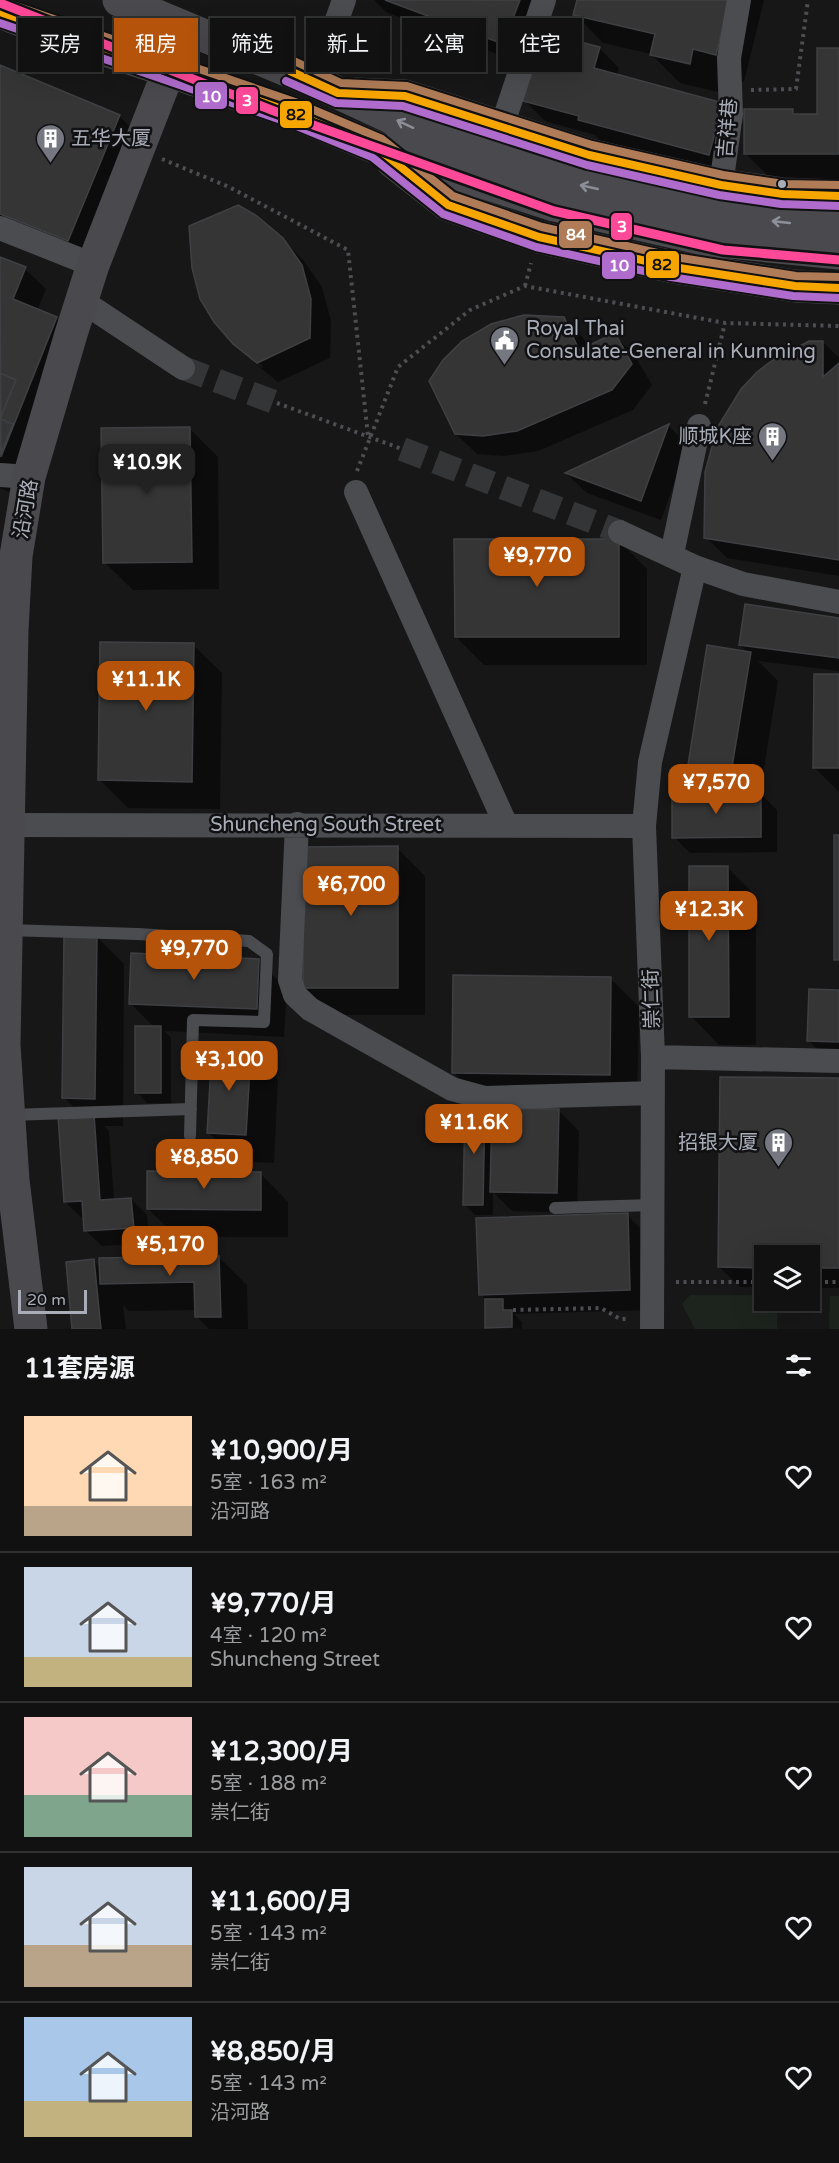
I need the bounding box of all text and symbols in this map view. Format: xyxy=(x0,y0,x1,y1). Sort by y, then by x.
chip: 买房 xyxy=(18,18,102,72)
chip: 租房 xyxy=(114,18,198,72)
chip: 筛选 xyxy=(210,18,294,72)
chip: 新上 xyxy=(306,18,390,72)
chip: 公寓 xyxy=(402,18,486,72)
chip: 住宅 xyxy=(498,18,582,72)
line badge: 10 xyxy=(194,81,228,110)
line badge: 3 xyxy=(235,86,259,115)
text: 10 xyxy=(201,87,221,107)
text: 3 xyxy=(242,91,252,111)
street label: 吉祥巷 xyxy=(713,97,743,159)
line badge: 82 xyxy=(279,100,313,129)
text: 82 xyxy=(286,105,306,125)
one-way arrow xyxy=(396,117,414,129)
building icon: 五华大厦 xyxy=(34,122,66,164)
place label: 五华大厦 xyxy=(71,127,151,151)
unlabelled marker xyxy=(776,178,788,190)
one-way arrow xyxy=(580,180,599,192)
line badge: 3 xyxy=(610,212,633,241)
one-way arrow xyxy=(771,216,791,227)
text: 3 xyxy=(617,217,627,237)
line badge: 84 xyxy=(558,220,593,249)
text: 84 xyxy=(566,225,586,245)
line badge: 82 xyxy=(645,250,680,279)
line badge: 10 xyxy=(601,251,636,280)
text: 82 xyxy=(652,255,672,275)
text: 10 xyxy=(609,256,629,276)
place label: Royal Thai Consulate-General in Kunming xyxy=(526,317,816,364)
public building icon: Royal Thai Consulate-General in Kunming xyxy=(489,324,521,366)
building icon: 顺城K座 xyxy=(757,420,789,462)
place label: 顺城K座 xyxy=(679,425,752,449)
pin: ¥10.9K xyxy=(98,444,196,495)
text: ¥10.9K xyxy=(112,451,182,475)
street label: 沿河路 xyxy=(9,478,43,541)
pin: ¥9,770 xyxy=(488,537,586,588)
text: ¥9,770 xyxy=(503,544,571,568)
pin: ¥11.1K xyxy=(97,661,195,712)
text: ¥11.1K xyxy=(111,668,181,692)
pin: ¥7,570 xyxy=(667,764,765,815)
text: ¥7,570 xyxy=(682,771,750,795)
street label: Shuncheng South Street xyxy=(210,813,442,837)
pin: ¥6,700 xyxy=(302,866,400,917)
text: ¥6,700 xyxy=(317,873,385,897)
pin: ¥12.3K xyxy=(660,891,758,942)
text: ¥12.3K xyxy=(674,898,744,922)
pin: ¥9,770 xyxy=(145,930,243,981)
text: ¥9,770 xyxy=(160,937,228,961)
street label: 崇仁街 xyxy=(639,969,665,1029)
pin: ¥3,100 xyxy=(180,1041,278,1092)
text: ¥3,100 xyxy=(195,1048,263,1072)
pin: ¥11.6K xyxy=(425,1104,523,1155)
text: ¥11.6K xyxy=(439,1111,509,1135)
building icon: 招银大厦 xyxy=(763,1126,795,1168)
place label: 招银大厦 xyxy=(678,1131,758,1155)
pin: ¥8,850 xyxy=(155,1139,253,1190)
text: ¥8,850 xyxy=(170,1146,238,1170)
pin: ¥5,170 xyxy=(121,1226,219,1277)
text: ¥5,170 xyxy=(136,1233,204,1257)
map controls xyxy=(754,1245,820,1311)
button: layers xyxy=(754,1245,820,1311)
scale bar xyxy=(18,1287,87,1314)
text: 20 m xyxy=(27,1290,66,1310)
icon: filters xyxy=(782,1349,815,1382)
text: 11套房源 xyxy=(24,1353,135,1384)
text: ¥10,900/月 xyxy=(210,1435,353,1466)
icon: home xyxy=(72,1440,144,1512)
icon: heart xyxy=(782,1460,815,1493)
text: 5室 · 163 m² xyxy=(210,1471,327,1495)
text: 沿河路 xyxy=(210,1500,270,1524)
text: ¥9,770/月 xyxy=(210,1588,336,1619)
icon: home xyxy=(72,1591,144,1663)
icon: heart xyxy=(782,1611,815,1644)
text: 4室 · 120 m² xyxy=(210,1624,327,1648)
text: Shuncheng Street xyxy=(210,1648,380,1672)
text: ¥12,300/月 xyxy=(210,1736,353,1767)
icon: home xyxy=(72,1741,144,1813)
icon: heart xyxy=(782,1761,815,1794)
text: 5室 · 188 m² xyxy=(210,1772,327,1796)
text: 崇仁街 xyxy=(210,1801,270,1825)
text: ¥11,600/月 xyxy=(210,1886,353,1917)
icon: home xyxy=(72,1891,144,1963)
icon: heart xyxy=(782,1911,815,1944)
text: 5室 · 143 m² xyxy=(210,1922,327,1946)
text: 崇仁街 xyxy=(210,1951,270,1975)
text: ¥8,850/月 xyxy=(210,2036,337,2067)
icon: home xyxy=(72,2041,144,2113)
icon: heart xyxy=(782,2061,815,2094)
text: 5室 · 143 m² xyxy=(210,2072,327,2096)
text: 沿河路 xyxy=(210,2101,270,2125)

